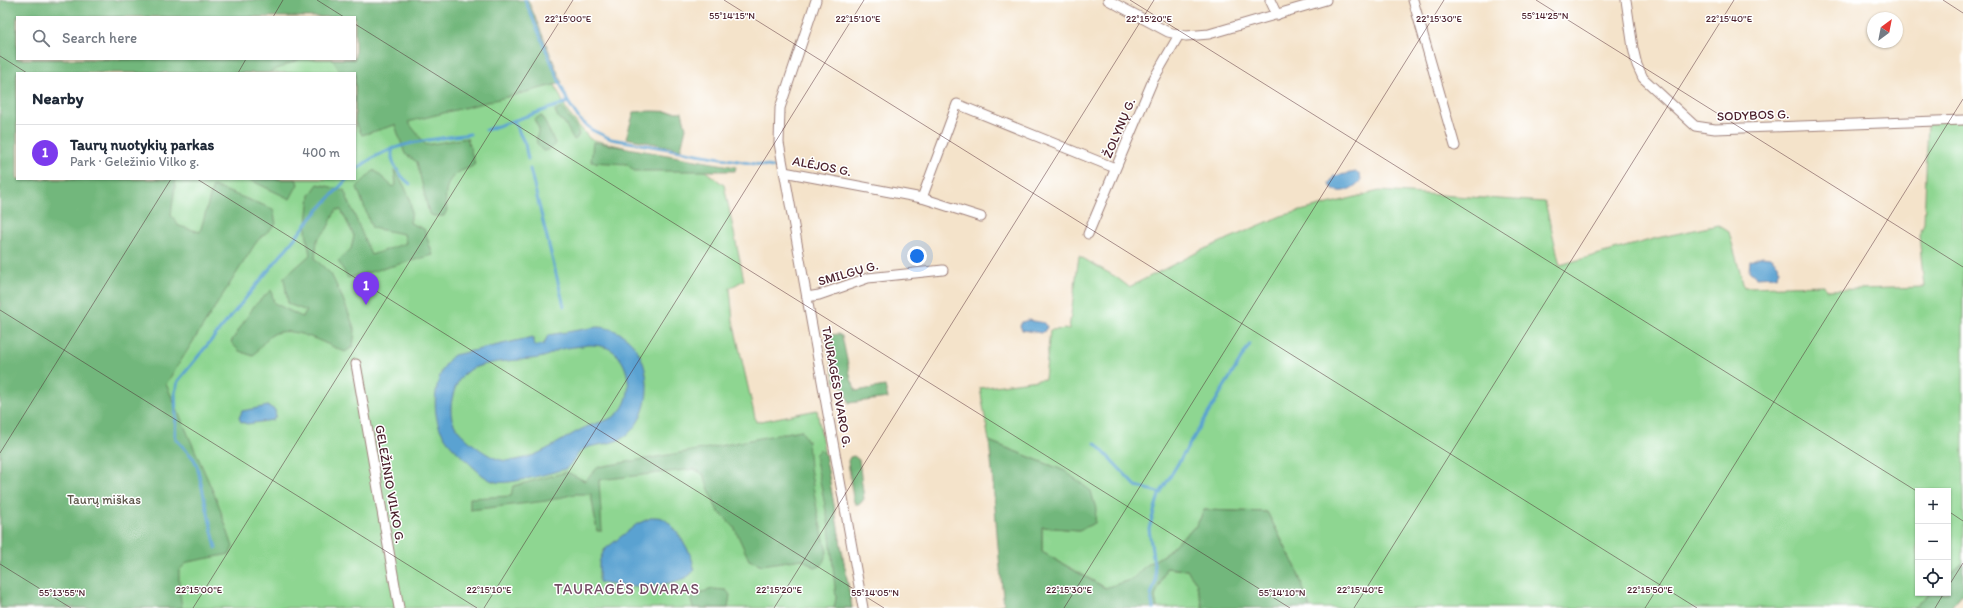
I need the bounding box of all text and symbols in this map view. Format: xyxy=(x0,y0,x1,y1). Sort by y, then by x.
text: 55°14'15"N xyxy=(709,9,755,22)
text: 55°14'25"N xyxy=(1522,9,1569,22)
text: 22°15'00"E xyxy=(545,12,592,25)
text: 22°15'10"E xyxy=(835,12,881,25)
text: 22°15'20"E xyxy=(1126,12,1172,25)
text: 22°15'30"E xyxy=(1416,12,1462,25)
text: 22°15'40"E xyxy=(1706,12,1753,25)
north arrow xyxy=(1867,12,1903,48)
search box xyxy=(16,16,356,60)
icon: search xyxy=(30,27,52,49)
text: Search here xyxy=(62,29,137,47)
text: Nearby xyxy=(32,88,84,108)
street label: ŽOLYNŲ G. xyxy=(1100,96,1138,160)
street label: SODYBOS G. xyxy=(1716,106,1790,124)
text: Taurų nuotykių parkas xyxy=(70,136,214,154)
text: 1 xyxy=(42,145,48,160)
text: 400 m xyxy=(302,145,340,160)
street label: ALĖJOS G. xyxy=(791,153,853,179)
text: Park · Geležinio Vilko g. xyxy=(70,154,199,169)
your location xyxy=(907,246,927,266)
street label: SMILGŲ G. xyxy=(816,257,880,289)
pin: 1 xyxy=(353,272,379,305)
street label: TAURAGĖS DVARO G. xyxy=(819,325,855,449)
street label: GELEŽINIO VILKO G. xyxy=(372,424,408,544)
map controls xyxy=(1915,488,1951,596)
button: + xyxy=(1915,488,1951,524)
park label: Taurų miškas xyxy=(67,492,141,507)
button: − xyxy=(1915,524,1951,560)
button: locate xyxy=(1915,560,1951,596)
district label: TAURAGĖS DVARAS xyxy=(554,580,700,598)
text: 22°15'00"E xyxy=(176,583,223,596)
text: 22°15'10"E xyxy=(466,583,512,596)
text: 22°15'20"E xyxy=(756,583,802,596)
text: 22°15'30"E xyxy=(1046,583,1092,596)
text: 22°15'40"E xyxy=(1337,583,1384,596)
text: 22°15'50"E xyxy=(1627,583,1673,596)
text: 55°13'55"N xyxy=(39,586,85,599)
text: 55°14'05"N xyxy=(851,586,899,599)
text: 55°14'10"N xyxy=(1258,586,1306,599)

